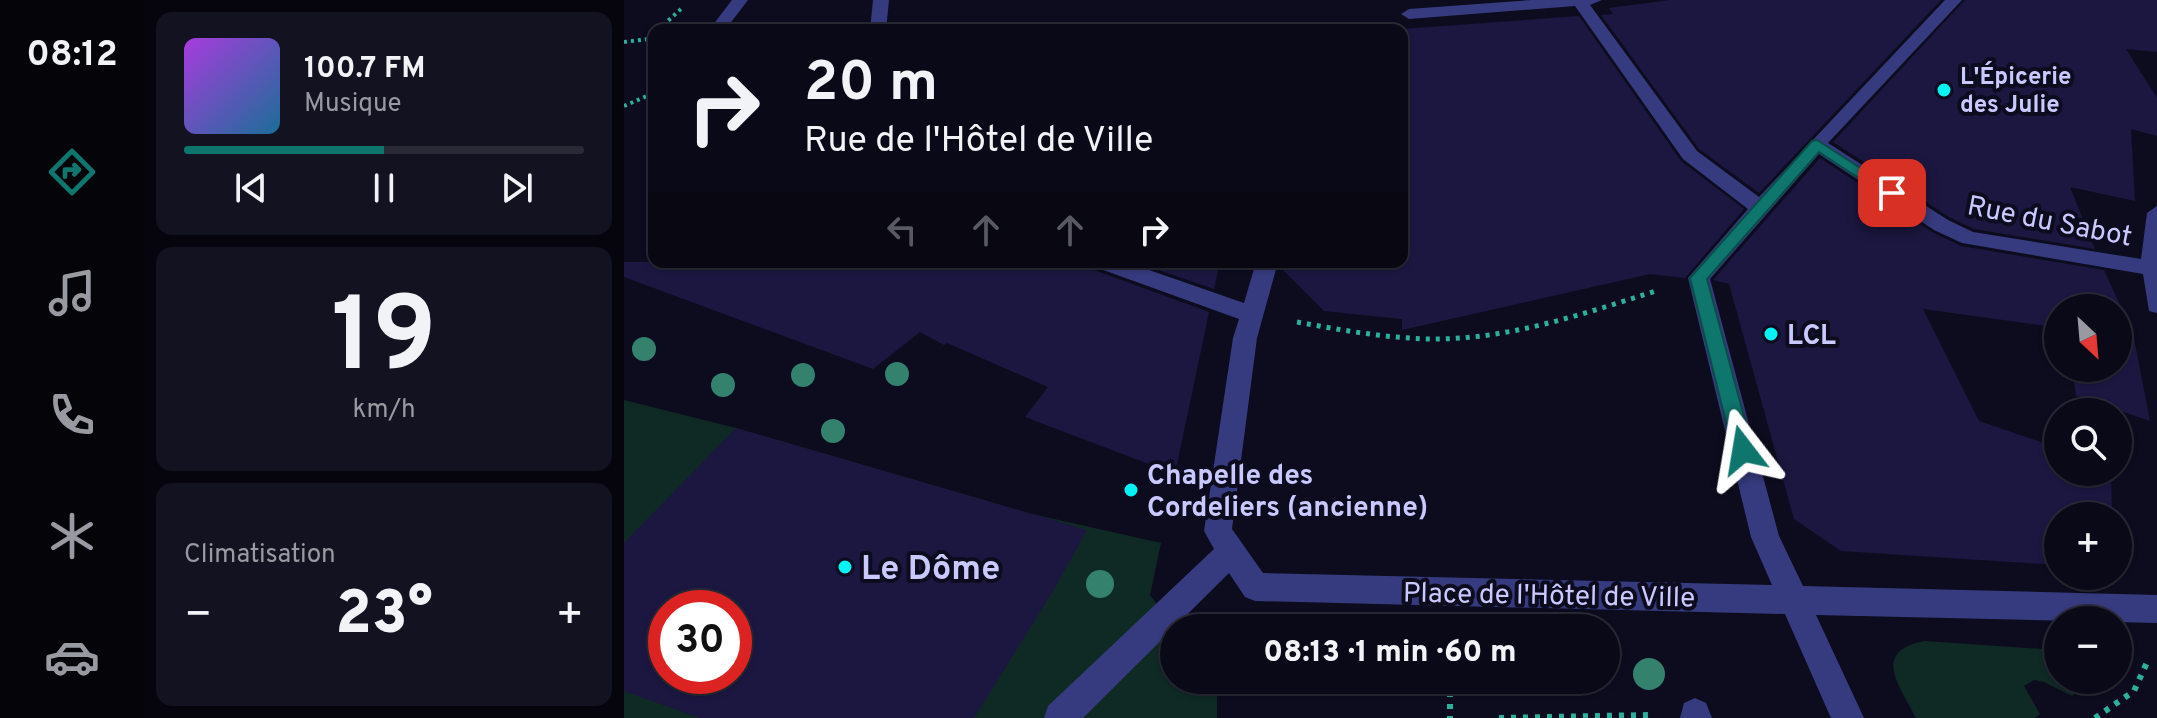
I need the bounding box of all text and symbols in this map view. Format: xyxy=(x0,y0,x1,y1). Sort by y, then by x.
text: 08:12 xyxy=(26,33,118,79)
text: 20 m xyxy=(804,50,938,120)
text: 100.7 FM xyxy=(304,51,425,88)
icon: right xyxy=(672,56,776,160)
place label: L'Épicerie des Julie xyxy=(1960,61,2071,121)
marker: L'Épicerie des Julie xyxy=(1935,81,1953,99)
text: Musique xyxy=(304,88,401,121)
text: Rue de l'Hôtel de Ville xyxy=(804,119,1153,165)
icon: directions xyxy=(44,144,100,200)
pin xyxy=(1858,159,1926,227)
icon: previous xyxy=(229,166,273,210)
icon: pause xyxy=(362,166,406,210)
icon: next xyxy=(495,166,539,210)
icon: arrive xyxy=(1870,171,1914,215)
street label: Rue du Sabot xyxy=(1964,189,2135,257)
icon: left xyxy=(880,208,924,252)
icon: ahead xyxy=(964,208,1008,252)
icon: ahead xyxy=(1048,208,1092,252)
icon: right xyxy=(1132,208,1176,252)
icon: music xyxy=(44,265,100,321)
text: 19 xyxy=(331,276,437,408)
north arrow xyxy=(2044,294,2132,382)
map controls xyxy=(2044,294,2132,694)
place label: LCL xyxy=(1787,319,1836,355)
marker: LCL xyxy=(1762,325,1780,343)
icon: phone xyxy=(44,387,100,443)
text: km/h xyxy=(352,394,416,427)
button: search xyxy=(2044,398,2132,486)
position arrow xyxy=(1701,408,1785,492)
place label: Chapelle des Cordeliers (ancienne) xyxy=(1147,459,1428,527)
marker: Chapelle des Cordeliers (ancienne) xyxy=(1122,481,1140,499)
button: + xyxy=(2044,502,2132,590)
icon: climate xyxy=(44,508,100,564)
text: Climatisation xyxy=(184,539,336,572)
place label: Le Dôme xyxy=(861,549,1000,592)
marker: Le Dôme xyxy=(836,558,854,576)
street label: Place de l'Hôtel de Ville xyxy=(1403,576,1695,618)
text: 23° xyxy=(335,579,433,655)
text: − xyxy=(184,589,212,645)
text: + xyxy=(556,589,584,645)
speed limit sign: 30 xyxy=(648,590,752,694)
button: − xyxy=(2044,606,2132,694)
icon: car xyxy=(44,629,100,685)
text: 08:13 · 1 min · 60 m xyxy=(1263,635,1517,672)

